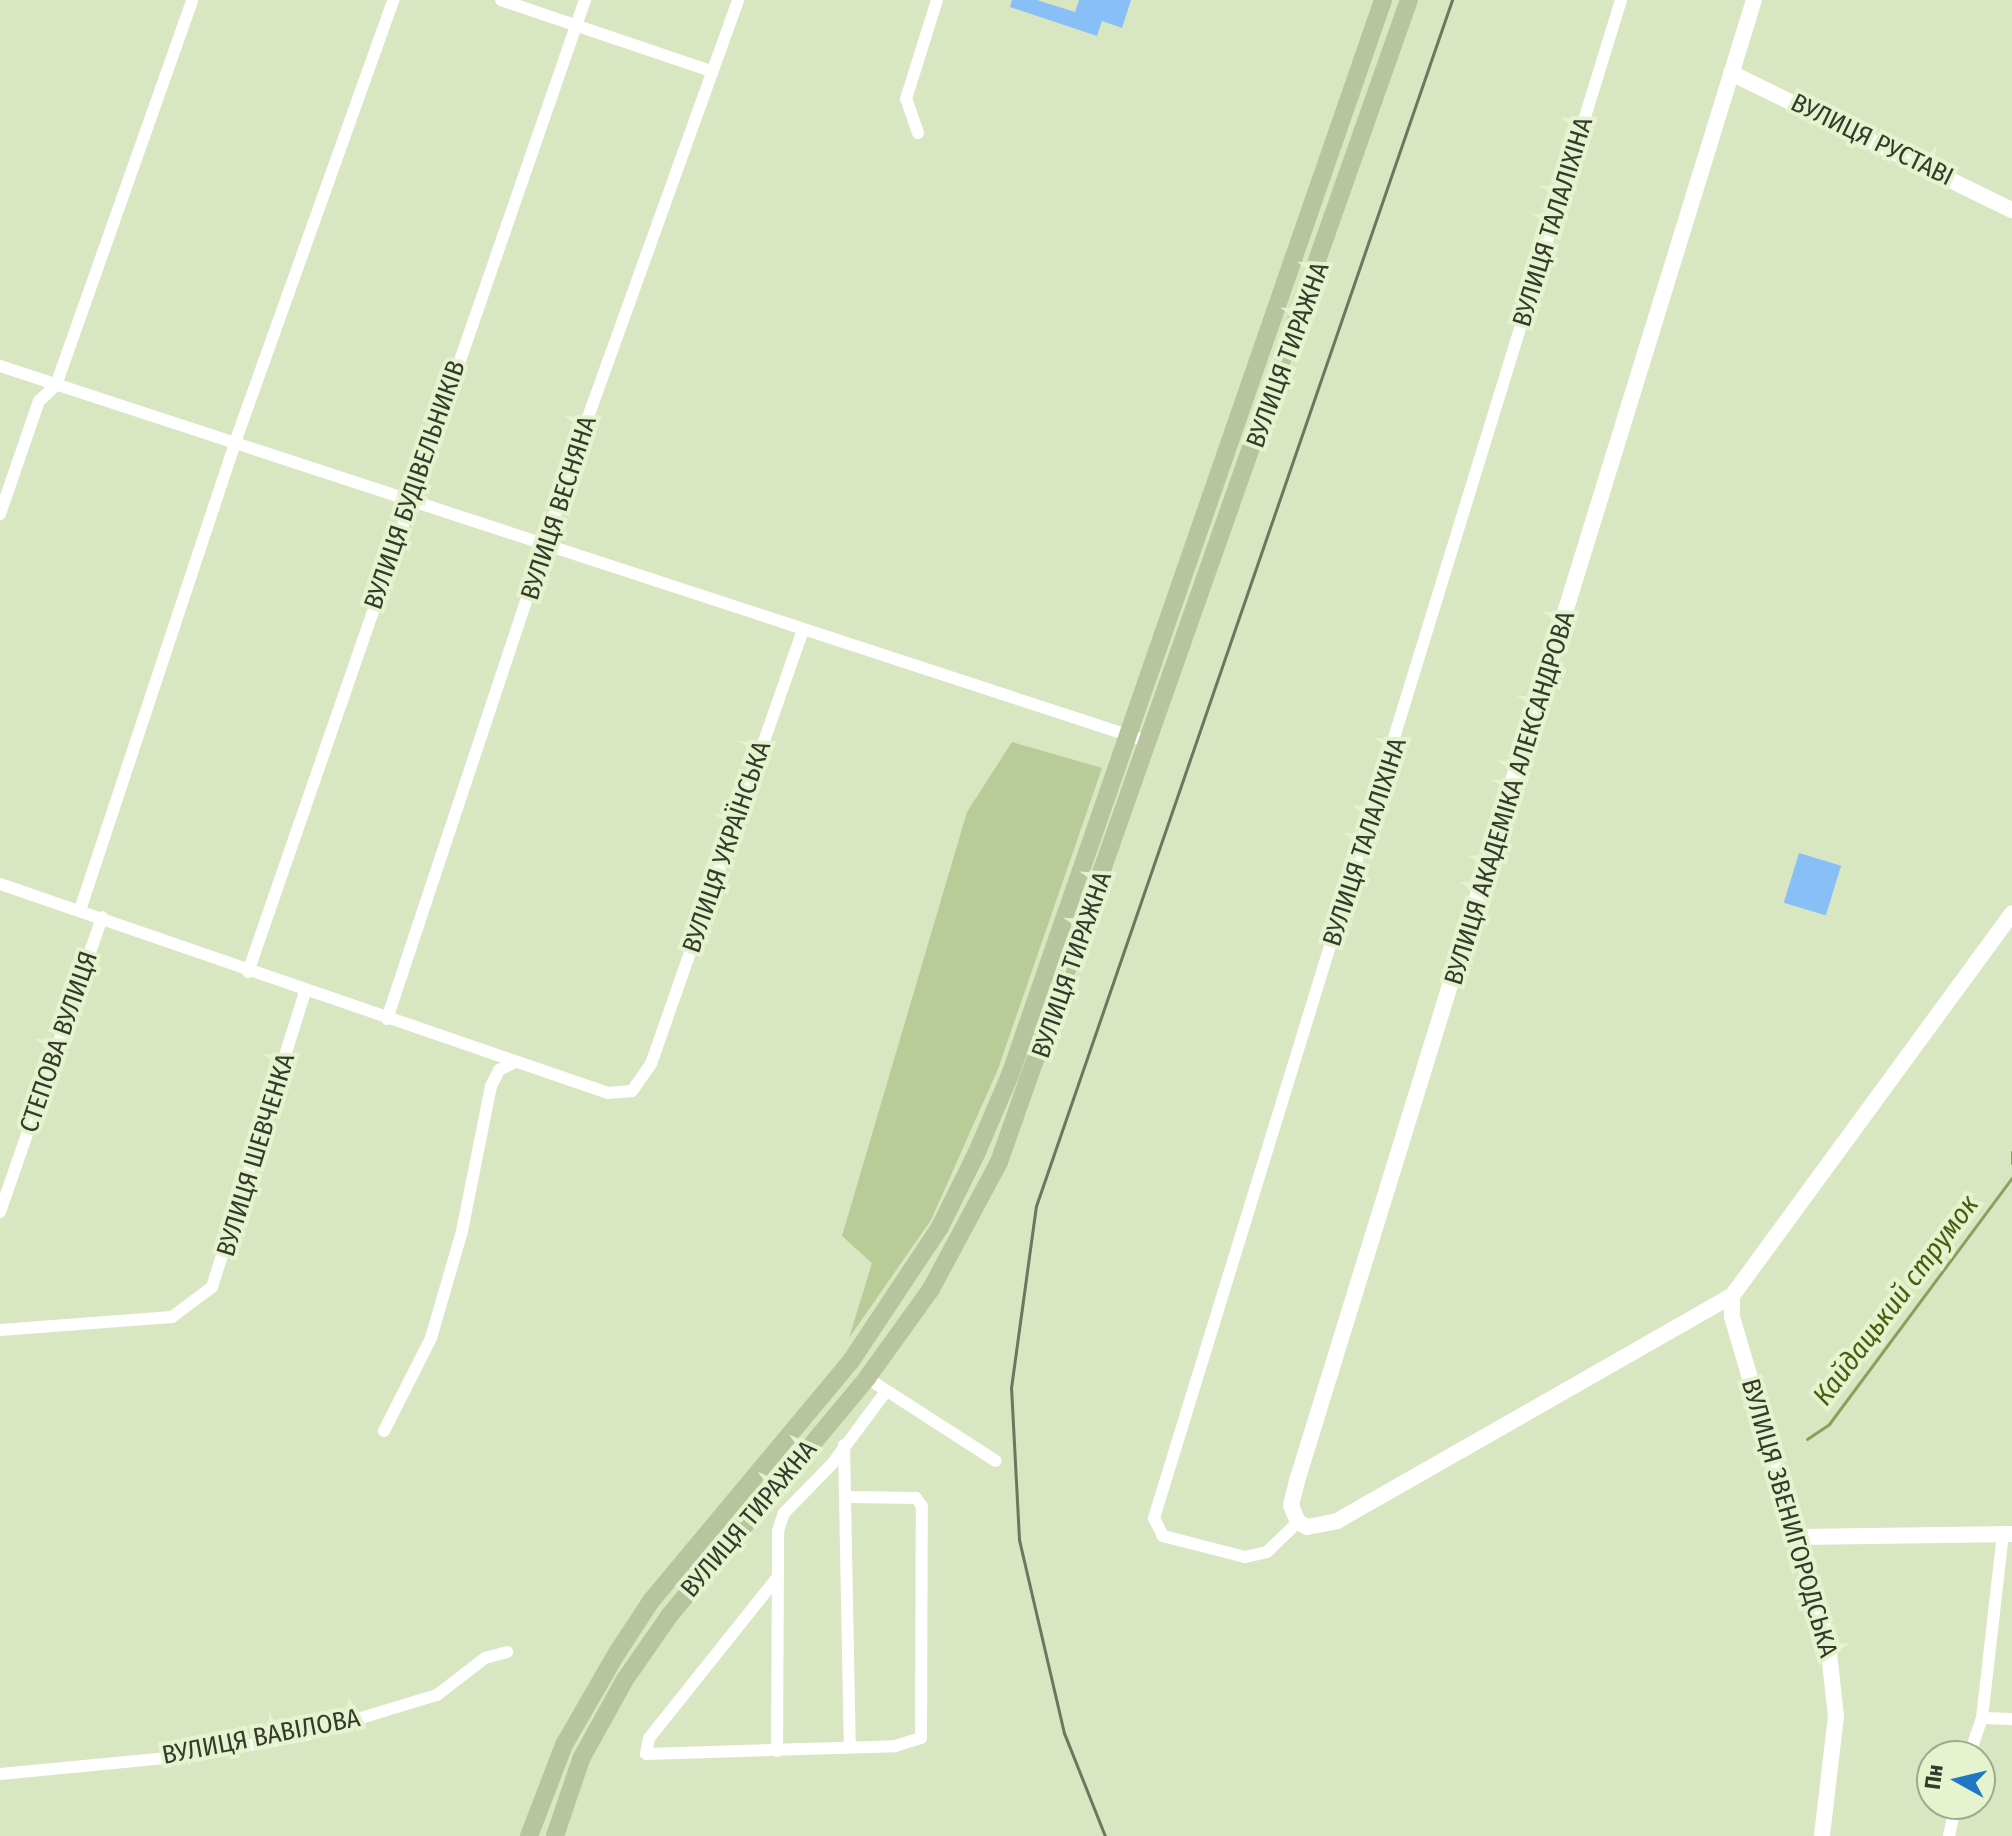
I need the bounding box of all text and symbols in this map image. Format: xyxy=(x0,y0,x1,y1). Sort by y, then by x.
street label: ВУЛИЦЯ РУСТАВІ xyxy=(1786,87,1958,193)
street label: ВУЛИЦЯ ТАЛАЛІХІНА xyxy=(1506,114,1600,330)
street label: ВУЛИЦЯ ТИРАЖНА xyxy=(1240,258,1336,452)
street label: ВУЛИЦЯ БУДІВЕЛЬНИКІВ xyxy=(358,357,472,613)
street label: ВУЛИЦЯ ВЕСНЯНА xyxy=(515,412,603,604)
street label: ВУЛИЦЯ АКАДЕМІКА АЛЕКСАНДРОВА xyxy=(1438,607,1582,989)
street label: ВУЛИЦЯ ТАЛАЛІХІНА xyxy=(1317,734,1413,950)
street label: ВУЛИЦЯ УКРАЇНСЬКА xyxy=(676,737,778,957)
street label: ВУЛИЦЯ ТИРАЖНА xyxy=(1025,868,1119,1062)
street label: СТЕПОВА ВУЛИЦЯ xyxy=(13,947,105,1137)
street label: ВУЛИЦЯ ШЕВЧЕНКА xyxy=(210,1050,302,1260)
water label: Кайдацький струмок xyxy=(1806,1188,1986,1412)
street label: ВУЛИЦЯ ЗВЕНИГОРОДСЬКА xyxy=(1734,1375,1844,1661)
street label: ВУЛИЦЯ ТИРАЖНА xyxy=(674,1434,824,1604)
street label: ВУЛИЦЯ ВАВІЛОВА xyxy=(159,1703,363,1771)
north arrow xyxy=(1916,1740,1996,1820)
text: Пн xyxy=(1919,1763,1949,1791)

